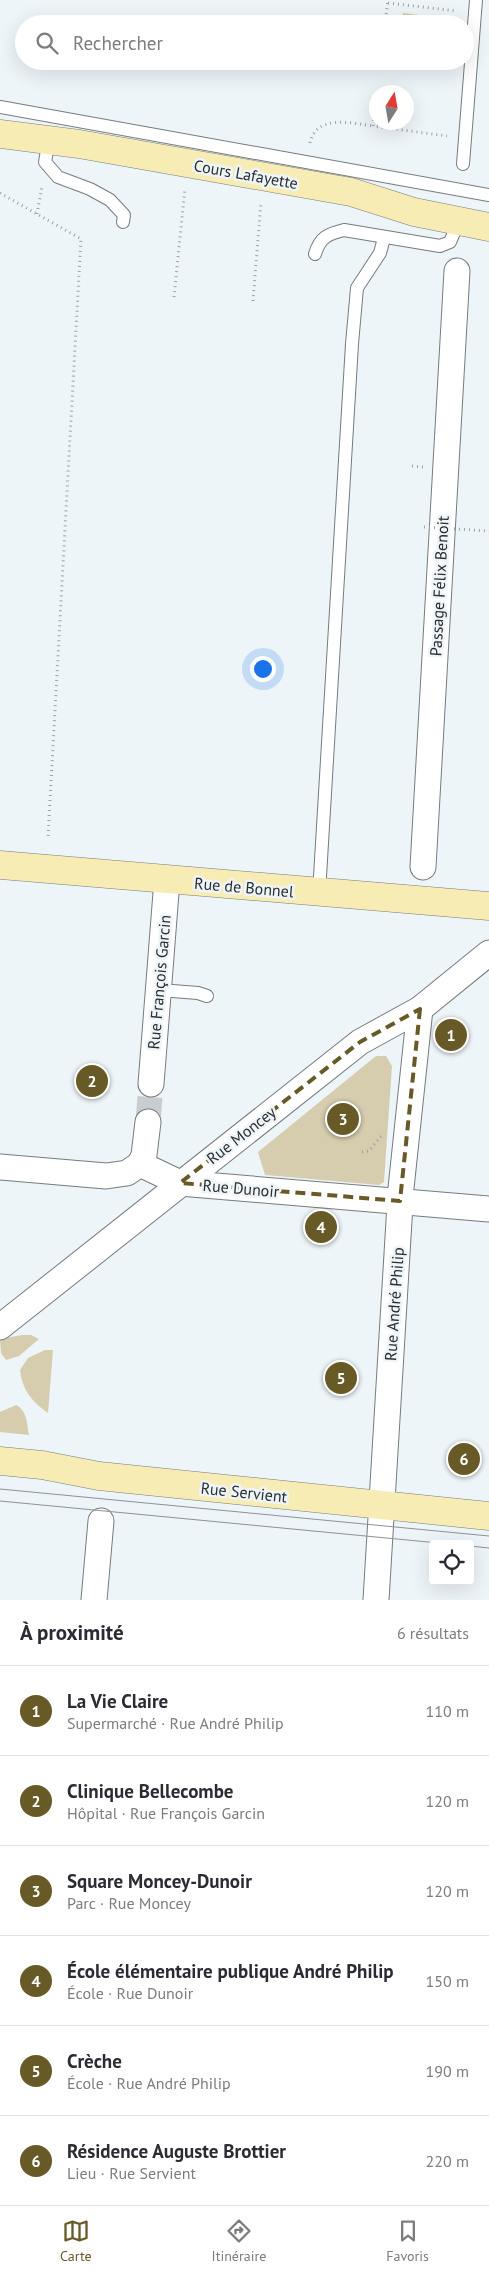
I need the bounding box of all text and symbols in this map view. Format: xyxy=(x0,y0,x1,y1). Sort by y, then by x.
search box xyxy=(15,15,474,70)
icon: search xyxy=(33,29,61,57)
text: Rechercher xyxy=(73,31,163,55)
north arrow xyxy=(369,85,414,130)
street label: Cours Lafayette xyxy=(192,155,300,193)
street label: Passage Félix Benoit xyxy=(425,515,453,657)
your location xyxy=(250,656,276,682)
street label: Rue de Bonnel xyxy=(194,873,295,901)
street label: Rue François Garcin xyxy=(143,914,175,1050)
pin: 1 xyxy=(435,1016,467,1054)
pin: 2 xyxy=(76,1062,108,1100)
pin: 3 xyxy=(327,1100,359,1138)
street label: Rue Moncey xyxy=(202,1101,280,1168)
street label: Rue Dunoir xyxy=(202,1175,281,1201)
pin: 4 xyxy=(305,1208,337,1246)
street label: Rue André Philip xyxy=(380,1246,408,1362)
pin: 5 xyxy=(325,1359,357,1397)
pin: 6 xyxy=(448,1440,480,1478)
street label: Rue Servient xyxy=(200,1478,289,1507)
map controls xyxy=(429,1540,474,1585)
button: locate xyxy=(429,1540,474,1585)
text: À proximité xyxy=(20,1619,124,1646)
text: 6 résultats xyxy=(397,1623,469,1643)
text: La Vie Claire xyxy=(67,1689,168,1713)
text: 1 xyxy=(31,1701,41,1721)
text: 110 m xyxy=(426,1701,469,1721)
text: Supermarché · Rue André Philip xyxy=(67,1713,284,1733)
text: Clinique Bellecombe xyxy=(67,1779,234,1803)
text: 2 xyxy=(31,1791,41,1811)
text: 120 m xyxy=(426,1791,469,1811)
text: Hôpital · Rue François Garcin xyxy=(67,1803,265,1823)
text: Square Moncey-Dunoir xyxy=(67,1869,252,1893)
text: 3 xyxy=(31,1881,41,1901)
text: 120 m xyxy=(426,1881,469,1901)
text: Parc · Rue Moncey xyxy=(67,1893,191,1913)
text: École élémentaire publique André Philip xyxy=(67,1959,394,1983)
text: 4 xyxy=(31,1971,41,1991)
text: 150 m xyxy=(426,1971,469,1991)
text: École · Rue Dunoir xyxy=(67,1983,193,2003)
text: Crèche xyxy=(67,2049,122,2073)
text: 5 xyxy=(31,2061,41,2081)
text: 190 m xyxy=(426,2061,469,2081)
text: École · Rue André Philip xyxy=(67,2073,231,2093)
text: Résidence Auguste Brottier xyxy=(67,2139,286,2163)
text: 6 xyxy=(31,2151,41,2171)
text: 220 m xyxy=(426,2151,469,2171)
text: Lieu · Rue Servient xyxy=(67,2163,196,2183)
tab: Carte xyxy=(60,2217,92,2265)
tab: Itinéraire xyxy=(212,2217,266,2265)
tab: Favoris xyxy=(386,2217,429,2265)

